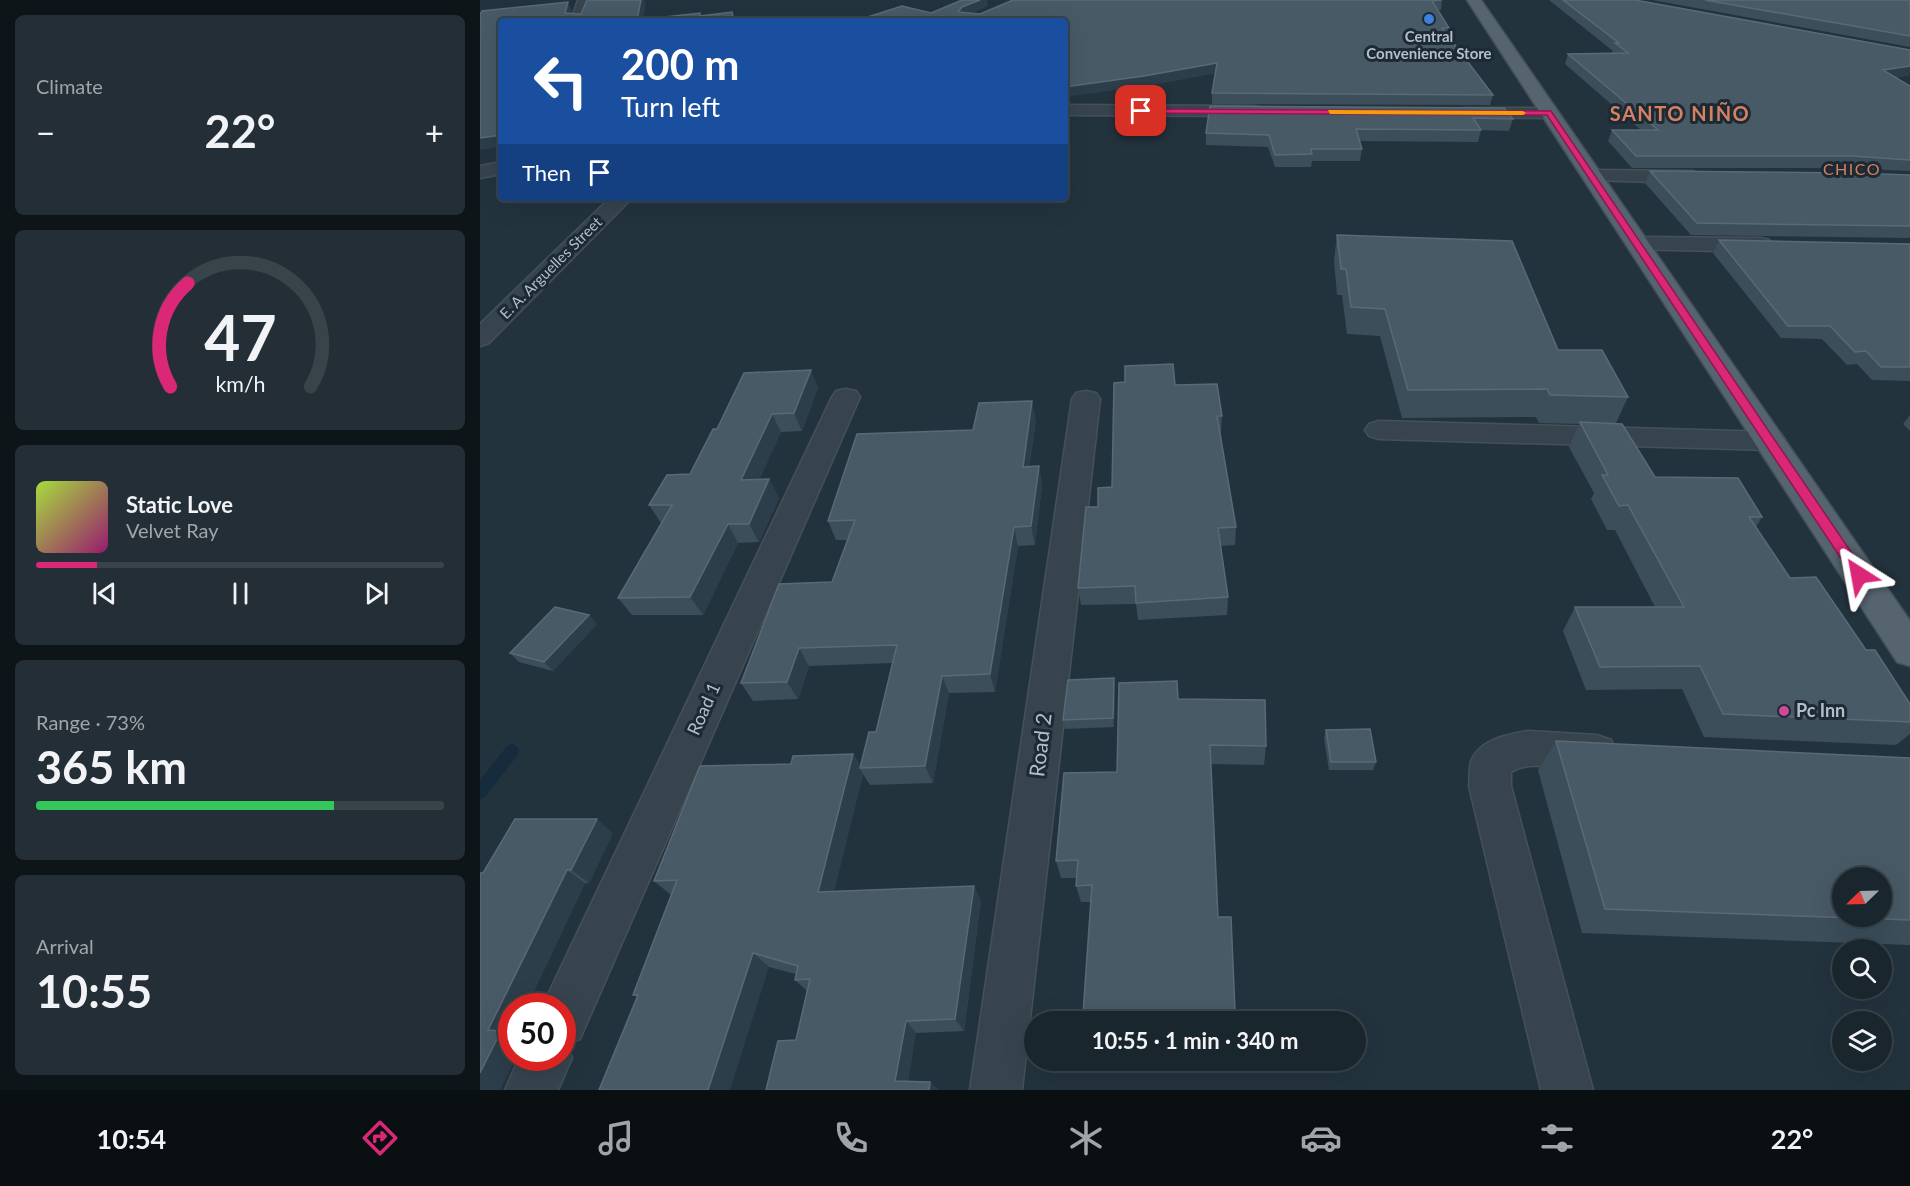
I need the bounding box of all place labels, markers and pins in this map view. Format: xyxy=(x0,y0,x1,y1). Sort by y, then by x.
marker: Central Convenience Store xyxy=(1422,12,1436,26)
place label: Central Convenience Store xyxy=(1366,27,1492,62)
pin xyxy=(1115,85,1166,136)
place label: Pc Inn xyxy=(1796,699,1845,721)
marker: Pc Inn xyxy=(1777,704,1791,718)

